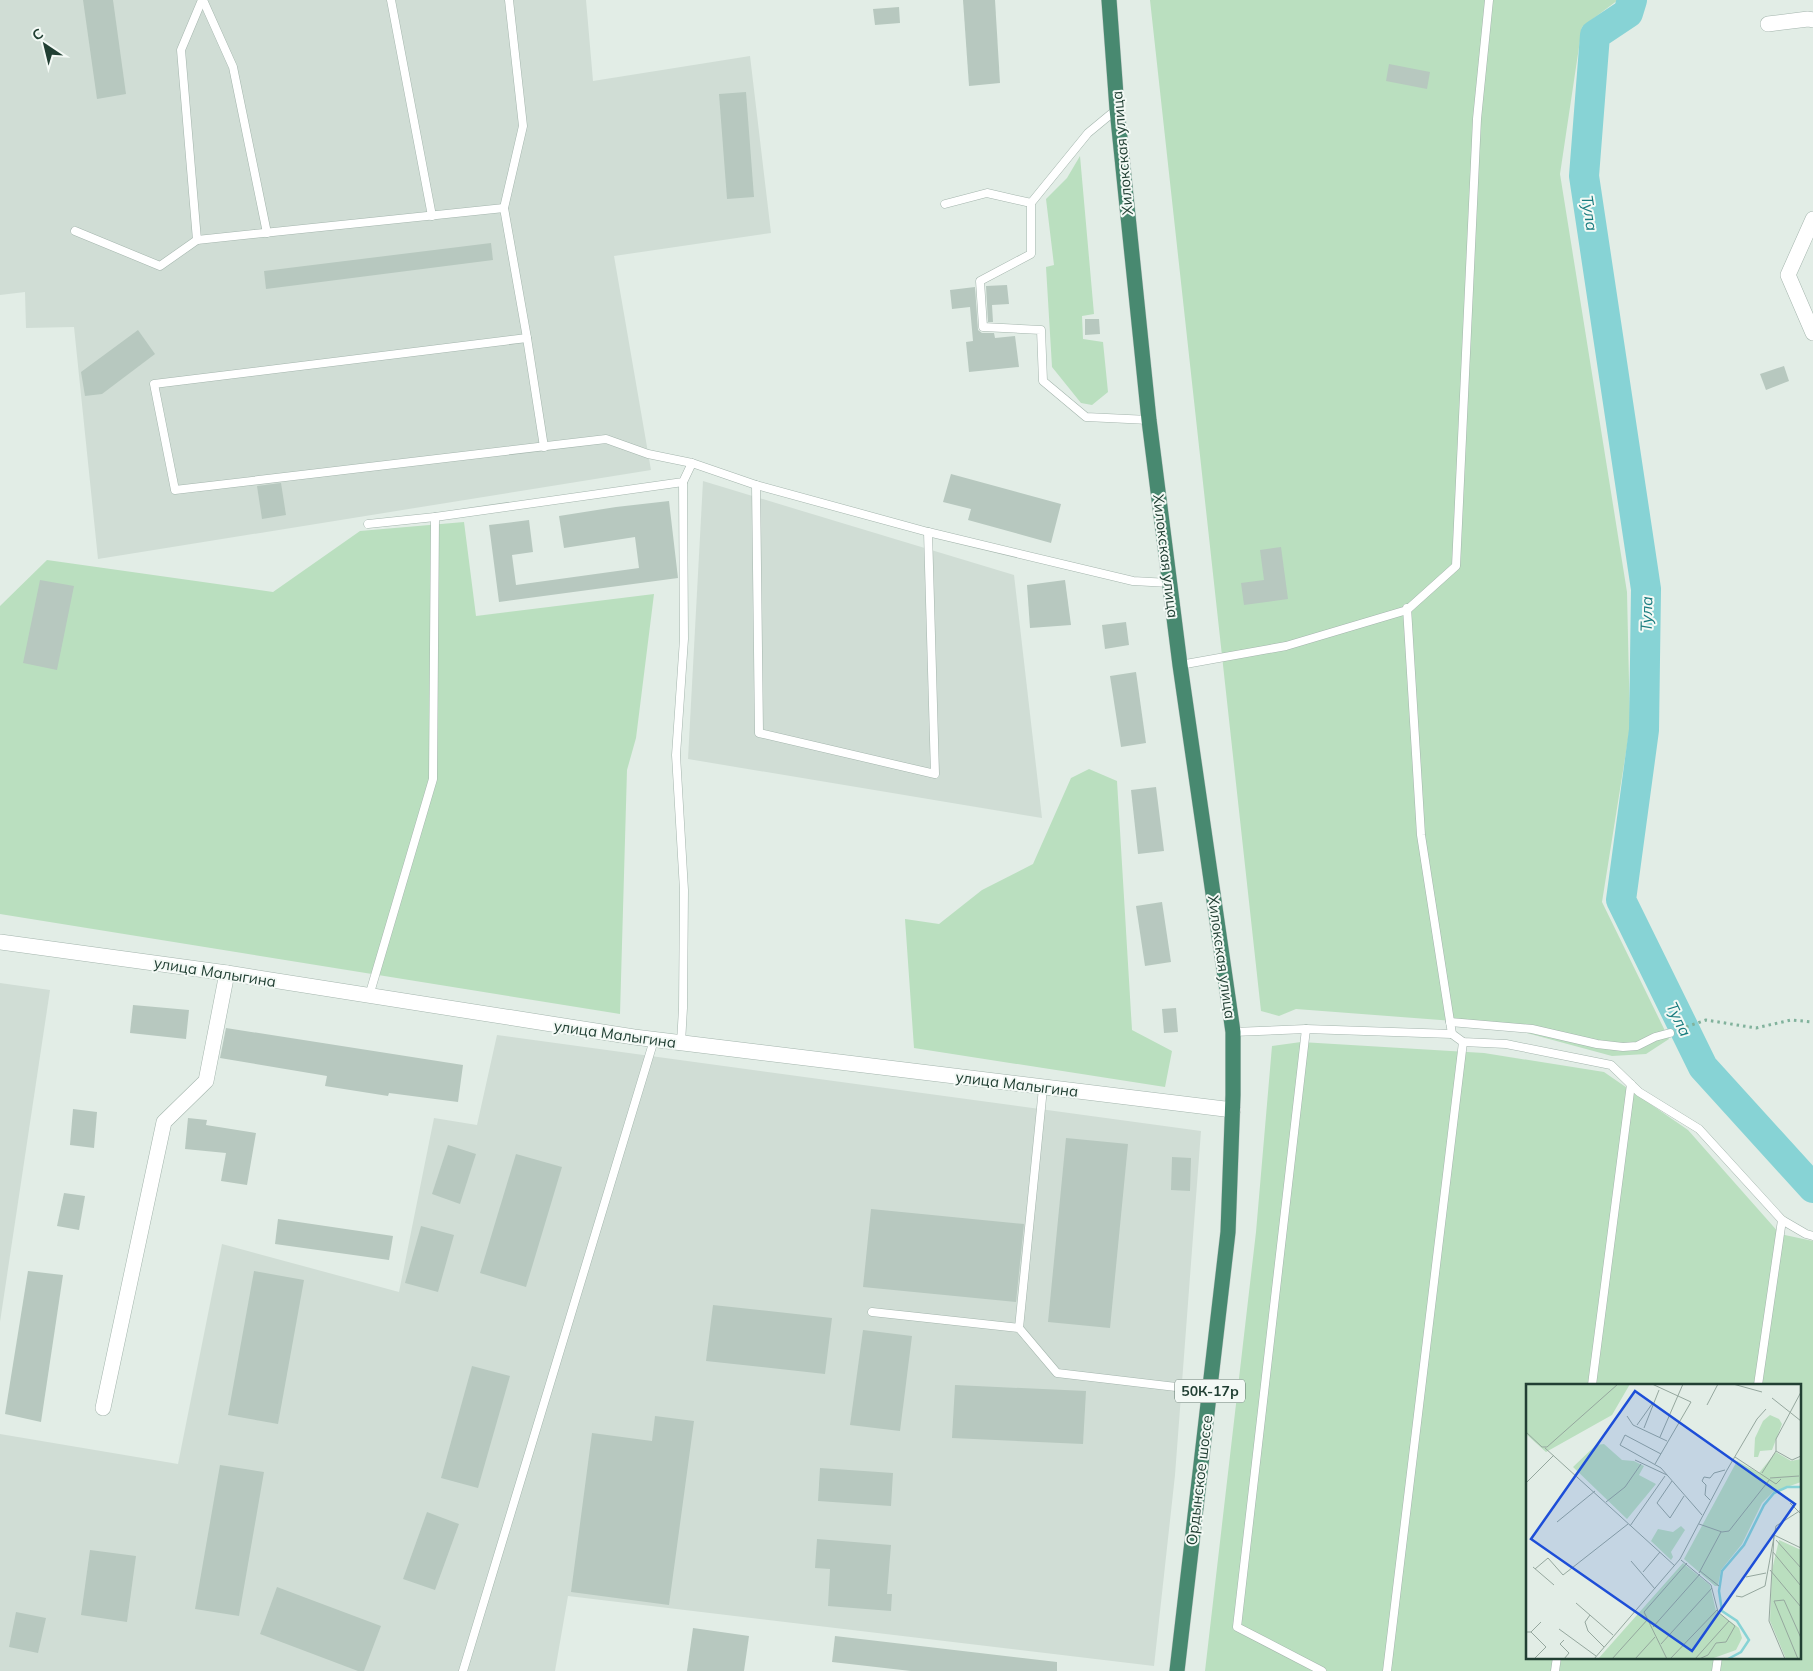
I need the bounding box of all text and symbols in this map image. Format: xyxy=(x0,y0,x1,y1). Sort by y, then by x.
north arrow xyxy=(20,20,70,70)
text: С xyxy=(28,24,47,44)
street label: Хилокская улица xyxy=(1107,90,1137,216)
water label: Тула xyxy=(1577,194,1603,232)
street label: Хилокская улица xyxy=(1149,493,1183,619)
water label: Тула xyxy=(1636,596,1656,632)
street label: Хилокская улица xyxy=(1204,894,1240,1020)
street label: улица Малыгина xyxy=(153,953,277,991)
water label: Тула xyxy=(1662,999,1696,1040)
street label: улица Малыгина xyxy=(553,1016,677,1052)
street label: улица Малыгина xyxy=(955,1067,1079,1101)
road number: 50К-17р xyxy=(1175,1380,1245,1402)
inset map xyxy=(1526,1384,1800,1658)
street label: Ордынское шоссе xyxy=(1182,1414,1216,1546)

